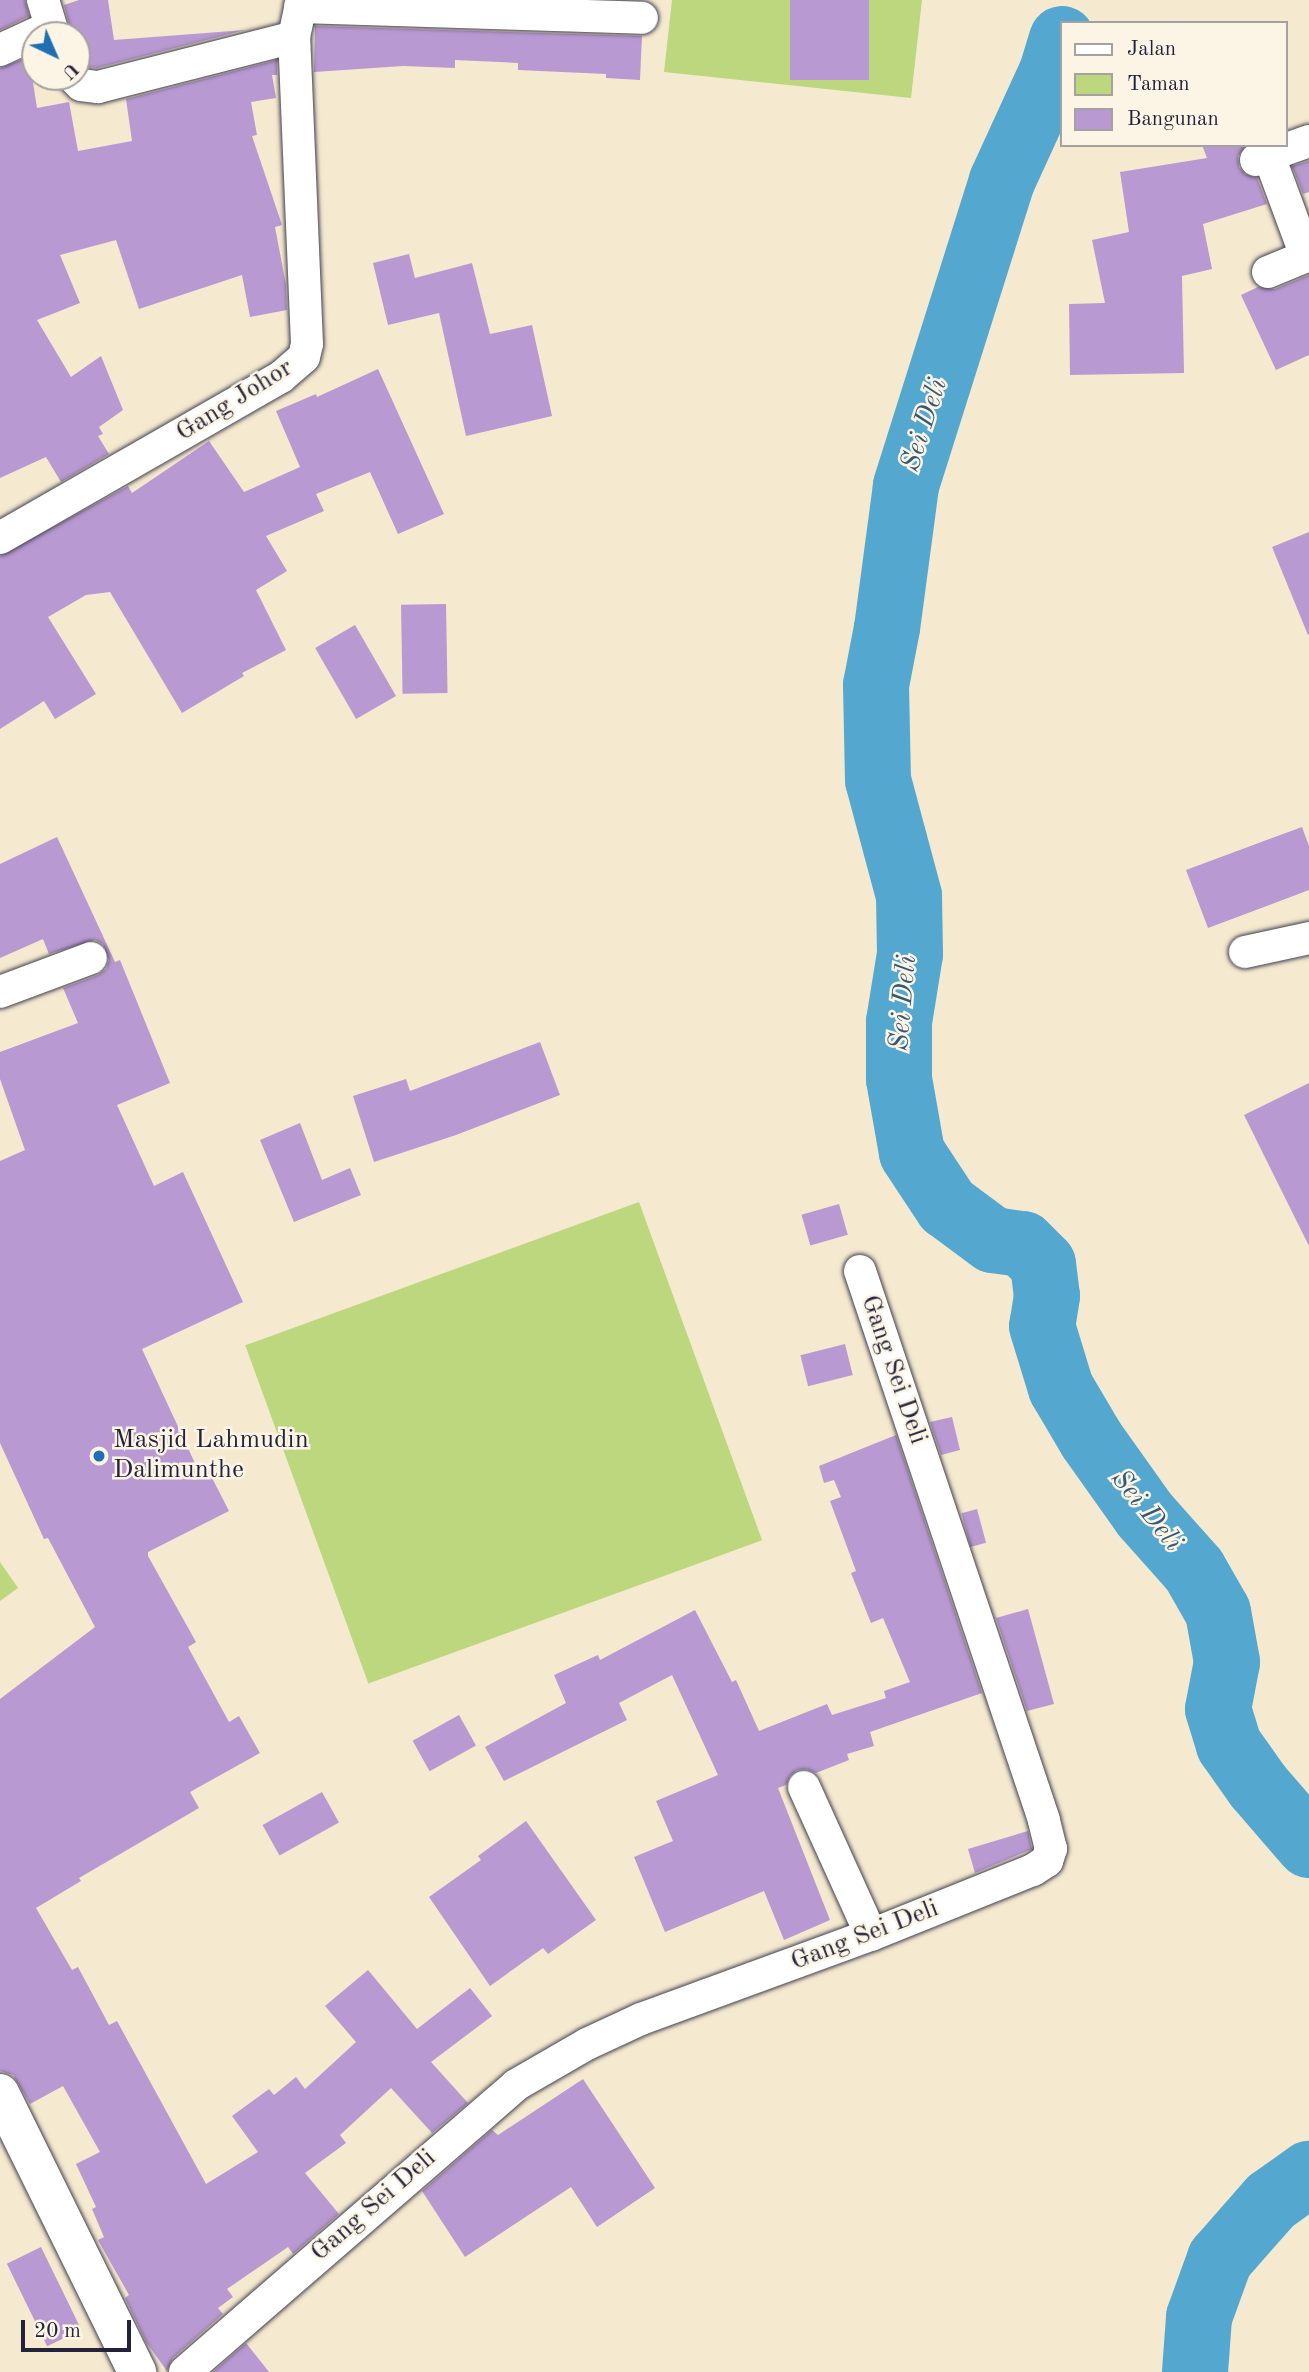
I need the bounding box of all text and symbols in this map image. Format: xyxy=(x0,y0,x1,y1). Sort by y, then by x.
north arrow xyxy=(21,21,91,91)
legend xyxy=(1060,21,1288,147)
text: Jalan xyxy=(1127,39,1176,60)
text: U xyxy=(58,58,82,82)
text: Taman xyxy=(1127,74,1190,95)
text: Bangunan xyxy=(1127,109,1219,130)
street label: Gang Johor xyxy=(171,353,299,449)
water label: Sei Deli xyxy=(894,374,956,476)
water label: Sei Deli xyxy=(883,954,925,1052)
street label: Gang Sei Deli xyxy=(853,1291,933,1449)
place label: Masjid Lahmudin Dalimunthe xyxy=(113,1425,309,1486)
marker: Masjid Lahmudin Dalimunthe xyxy=(91,1448,107,1464)
water label: Sei Deli xyxy=(1103,1463,1189,1559)
street label: Gang Sei Deli xyxy=(787,1894,943,1978)
street label: Gang Sei Deli xyxy=(305,2143,443,2269)
scale bar xyxy=(24,2306,135,2350)
text: 20 m xyxy=(34,2321,81,2342)

